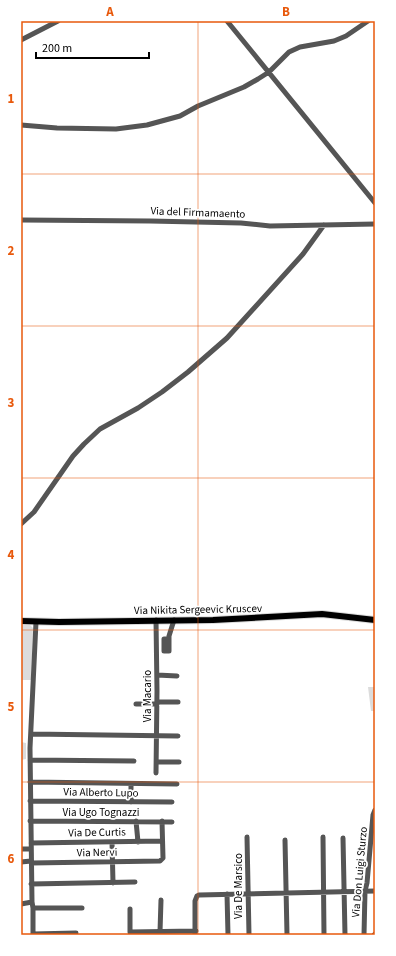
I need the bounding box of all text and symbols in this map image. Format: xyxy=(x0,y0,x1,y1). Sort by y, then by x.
text: A xyxy=(105,3,114,21)
text: B xyxy=(282,3,290,21)
scale bar xyxy=(36,34,149,60)
text: 200 m xyxy=(42,40,72,57)
text: 1 xyxy=(8,90,15,108)
street label: Via del Firmamaento xyxy=(150,203,246,222)
text: 2 xyxy=(8,242,15,260)
text: 3 xyxy=(8,394,15,412)
text: 4 xyxy=(8,546,15,564)
street label: Via Nikita Sergeevic Kruscev xyxy=(134,601,262,618)
street label: Via Macario xyxy=(140,670,155,722)
text: 5 xyxy=(8,698,15,716)
street label: Via Alberto Lupo xyxy=(63,784,139,801)
street label: Via Ugo Tognazzi xyxy=(63,805,139,820)
street label: Via De Curtis xyxy=(68,824,126,841)
street label: Via Don Luigi Sturzo xyxy=(348,826,371,918)
street label: Via Nervi xyxy=(77,845,117,860)
text: 6 xyxy=(8,850,15,868)
street label: Via De Marsico xyxy=(231,853,246,919)

